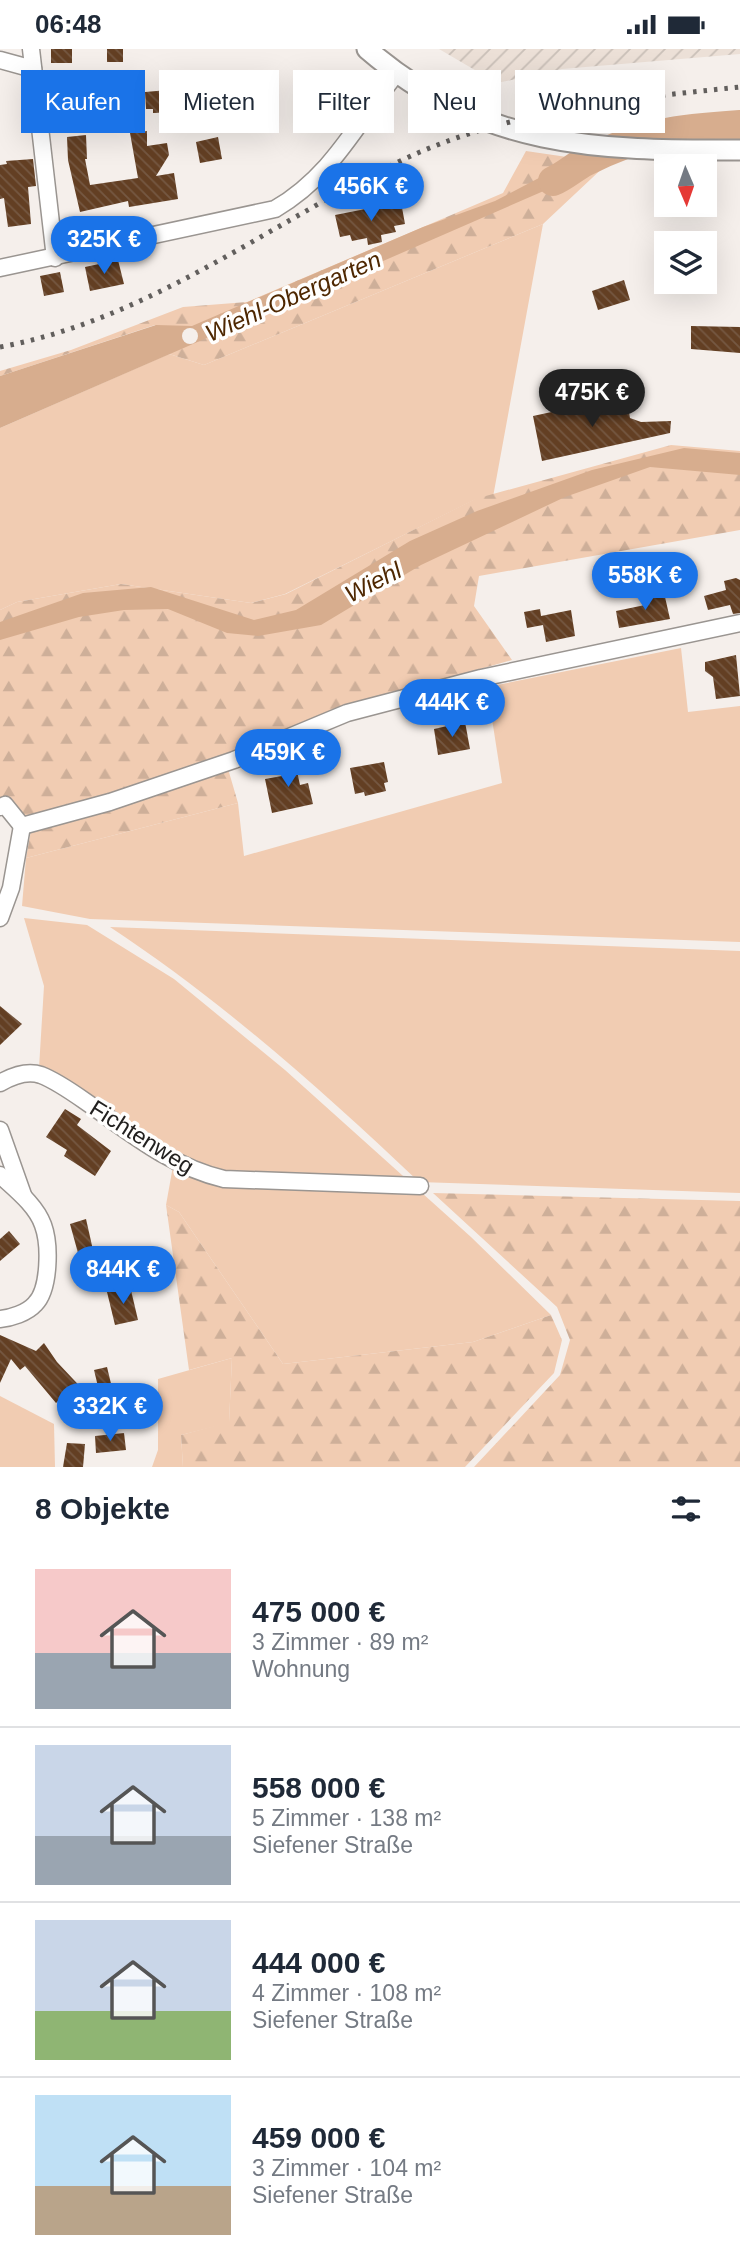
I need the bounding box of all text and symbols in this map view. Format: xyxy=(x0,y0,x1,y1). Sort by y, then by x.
text: 06:48 xyxy=(35,9,102,39)
chip: Kaufen xyxy=(21,70,145,133)
chip: Mieten xyxy=(159,70,279,133)
chip: Filter xyxy=(293,70,394,133)
chip: Neu xyxy=(408,70,501,133)
chip: Wohnung xyxy=(515,70,665,133)
north arrow xyxy=(654,154,718,217)
map controls xyxy=(654,154,717,294)
pin: 456K € xyxy=(314,163,428,223)
text: 456K € xyxy=(334,173,408,199)
pin: 325K € xyxy=(47,217,161,276)
text: 325K € xyxy=(67,226,141,252)
button: layers xyxy=(654,231,717,294)
water label: Wiehl-Obergarten xyxy=(201,245,385,347)
pin: 475K € xyxy=(535,369,649,429)
text: 475K € xyxy=(555,379,629,405)
pin: 558K € xyxy=(588,553,702,612)
water label: Wiehl xyxy=(340,556,406,608)
text: 558K € xyxy=(608,562,682,588)
pin: 444K € xyxy=(395,679,509,739)
text: 444K € xyxy=(415,689,489,715)
pin: 459K € xyxy=(231,729,345,789)
text: 459K € xyxy=(251,739,325,765)
street label: Fichtenweg xyxy=(85,1095,199,1179)
pin: 844K € xyxy=(66,1247,180,1306)
text: 844K € xyxy=(86,1256,160,1282)
pin: 332K € xyxy=(53,1383,167,1443)
text: 332K € xyxy=(73,1393,147,1419)
icon: filters xyxy=(667,1490,705,1528)
text: 8 Objekte xyxy=(35,1492,170,1525)
text: 475 000 € xyxy=(252,1595,385,1628)
icon: home xyxy=(91,1597,175,1681)
text: 3 Zimmer · 89 m² xyxy=(252,1629,428,1655)
text: Wohnung xyxy=(252,1656,350,1682)
text: 558 000 € xyxy=(252,1771,385,1804)
icon: home xyxy=(91,1773,175,1857)
text: 5 Zimmer · 138 m² xyxy=(252,1805,441,1831)
text: Siefener Straße xyxy=(252,1832,413,1858)
text: 444 000 € xyxy=(252,1946,385,1979)
icon: home xyxy=(91,1948,175,2032)
text: 4 Zimmer · 108 m² xyxy=(252,1980,441,2006)
text: Siefener Straße xyxy=(252,2007,413,2033)
text: 459 000 € xyxy=(252,2121,385,2154)
icon: home xyxy=(91,2123,175,2207)
text: 3 Zimmer · 104 m² xyxy=(252,2155,441,2181)
text: Siefener Straße xyxy=(252,2182,413,2208)

